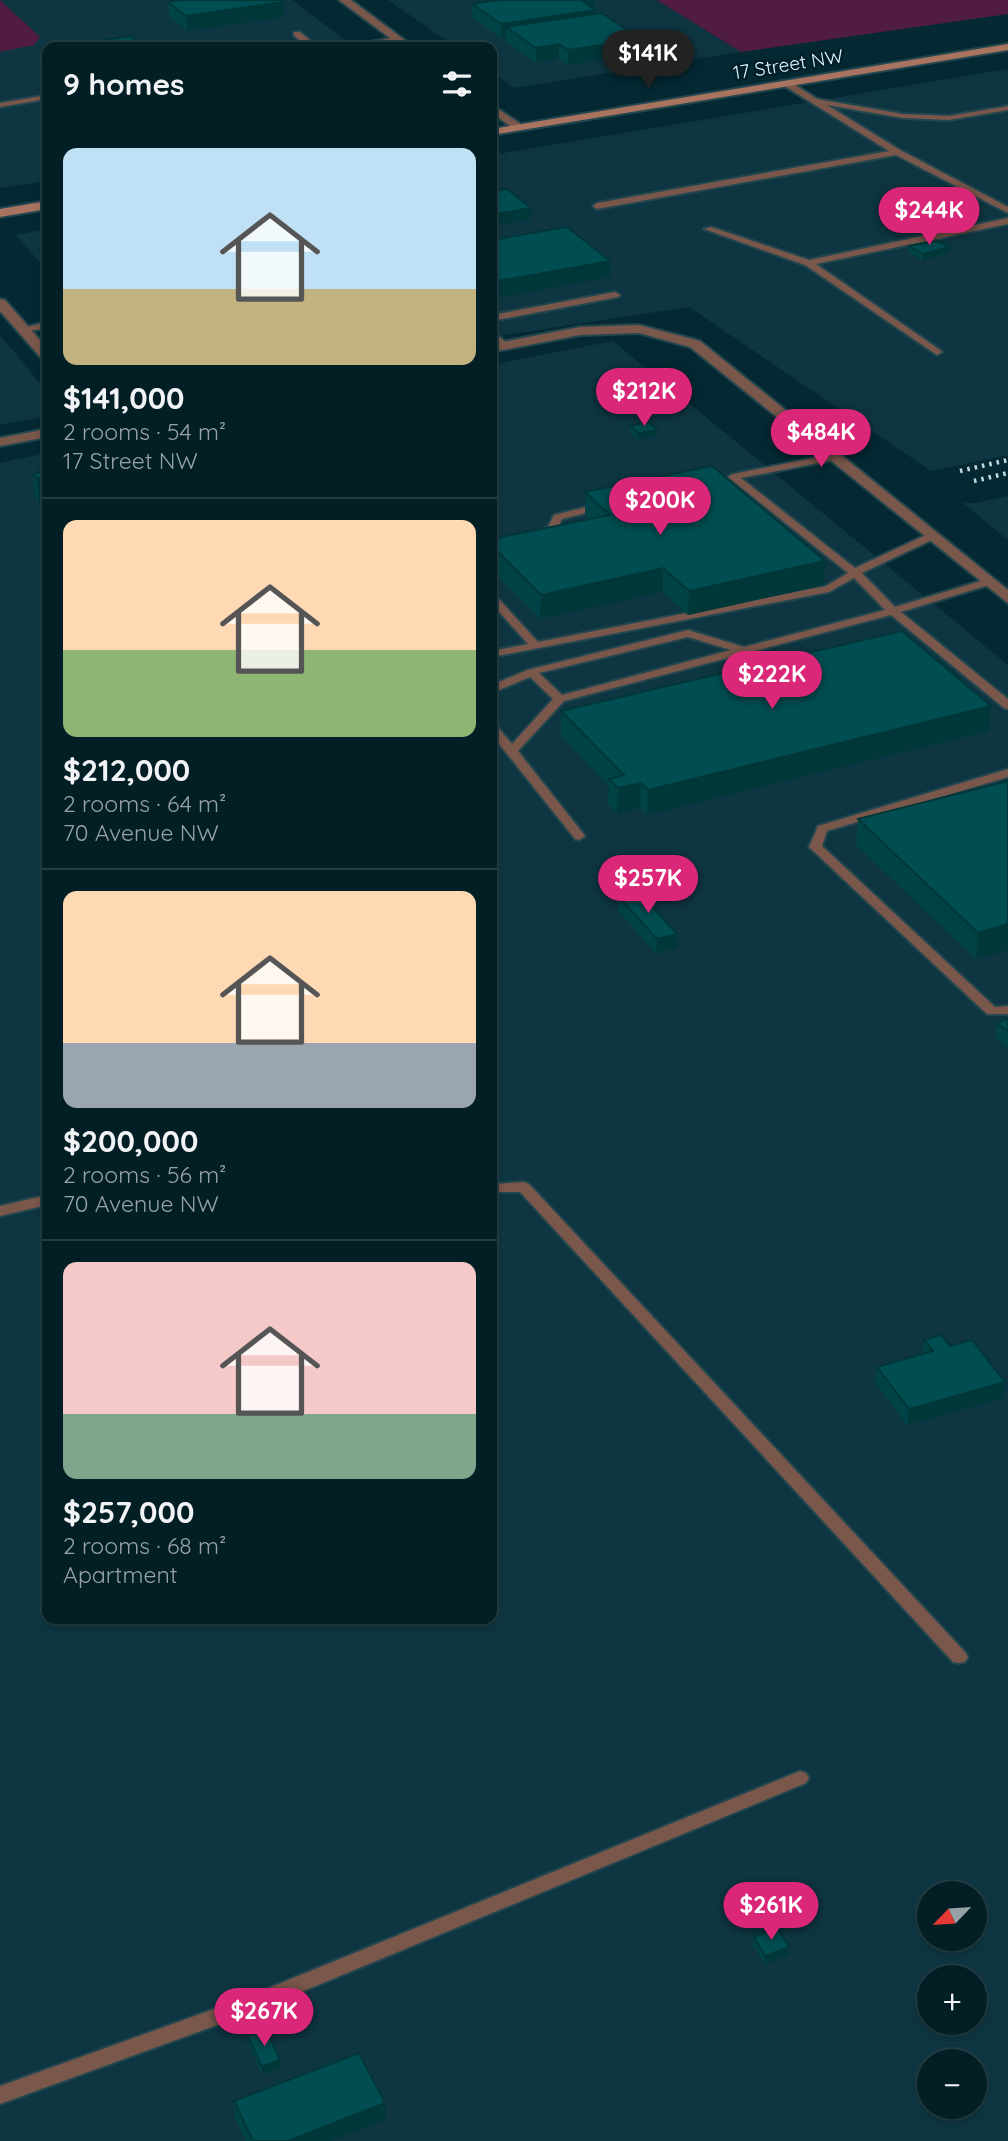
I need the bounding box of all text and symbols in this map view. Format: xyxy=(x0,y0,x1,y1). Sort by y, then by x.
pin: $141K xyxy=(599,31,697,90)
text: $141K xyxy=(618,38,678,67)
street label: 17 Street NW xyxy=(731,43,845,85)
text: 9 homes xyxy=(63,65,185,103)
icon: filters xyxy=(438,65,476,103)
pin: $244K xyxy=(880,188,978,247)
icon: home xyxy=(207,194,333,320)
text: $244K xyxy=(895,195,963,224)
pin: $212K xyxy=(595,368,693,428)
text: $212K xyxy=(612,376,676,405)
text: $141,000 xyxy=(63,379,185,417)
pin: $484K xyxy=(772,410,870,469)
text: 2 rooms · 54 m² xyxy=(63,417,226,446)
text: $484K xyxy=(787,417,855,446)
text: 17 Street NW xyxy=(63,446,198,475)
pin: $200K xyxy=(611,477,709,537)
text: $200K xyxy=(625,485,695,514)
icon: home xyxy=(207,566,333,692)
pin: $222K xyxy=(723,652,821,711)
text: $222K xyxy=(738,659,806,688)
text: $212,000 xyxy=(63,751,190,789)
text: 2 rooms · 64 m² xyxy=(63,789,226,818)
text: 70 Avenue NW xyxy=(63,818,219,847)
pin: $257K xyxy=(599,856,697,915)
text: $257K xyxy=(614,863,682,892)
icon: home xyxy=(207,937,333,1063)
text: $200,000 xyxy=(63,1122,198,1160)
text: 2 rooms · 56 m² xyxy=(63,1160,226,1189)
text: 70 Avenue NW xyxy=(63,1189,219,1218)
icon: home xyxy=(207,1308,333,1434)
text: $257,000 xyxy=(63,1493,194,1531)
text: 2 rooms · 68 m² xyxy=(63,1531,226,1560)
text: Apartment xyxy=(63,1560,177,1589)
north arrow xyxy=(917,1881,987,1951)
map controls xyxy=(917,1881,987,2119)
pin: $261K xyxy=(722,1882,820,1942)
text: $261K xyxy=(739,1890,803,1919)
button: + xyxy=(917,1965,987,2035)
pin: $267K xyxy=(215,1988,313,2048)
text: $267K xyxy=(230,1996,298,2025)
button: − xyxy=(917,2049,987,2119)

